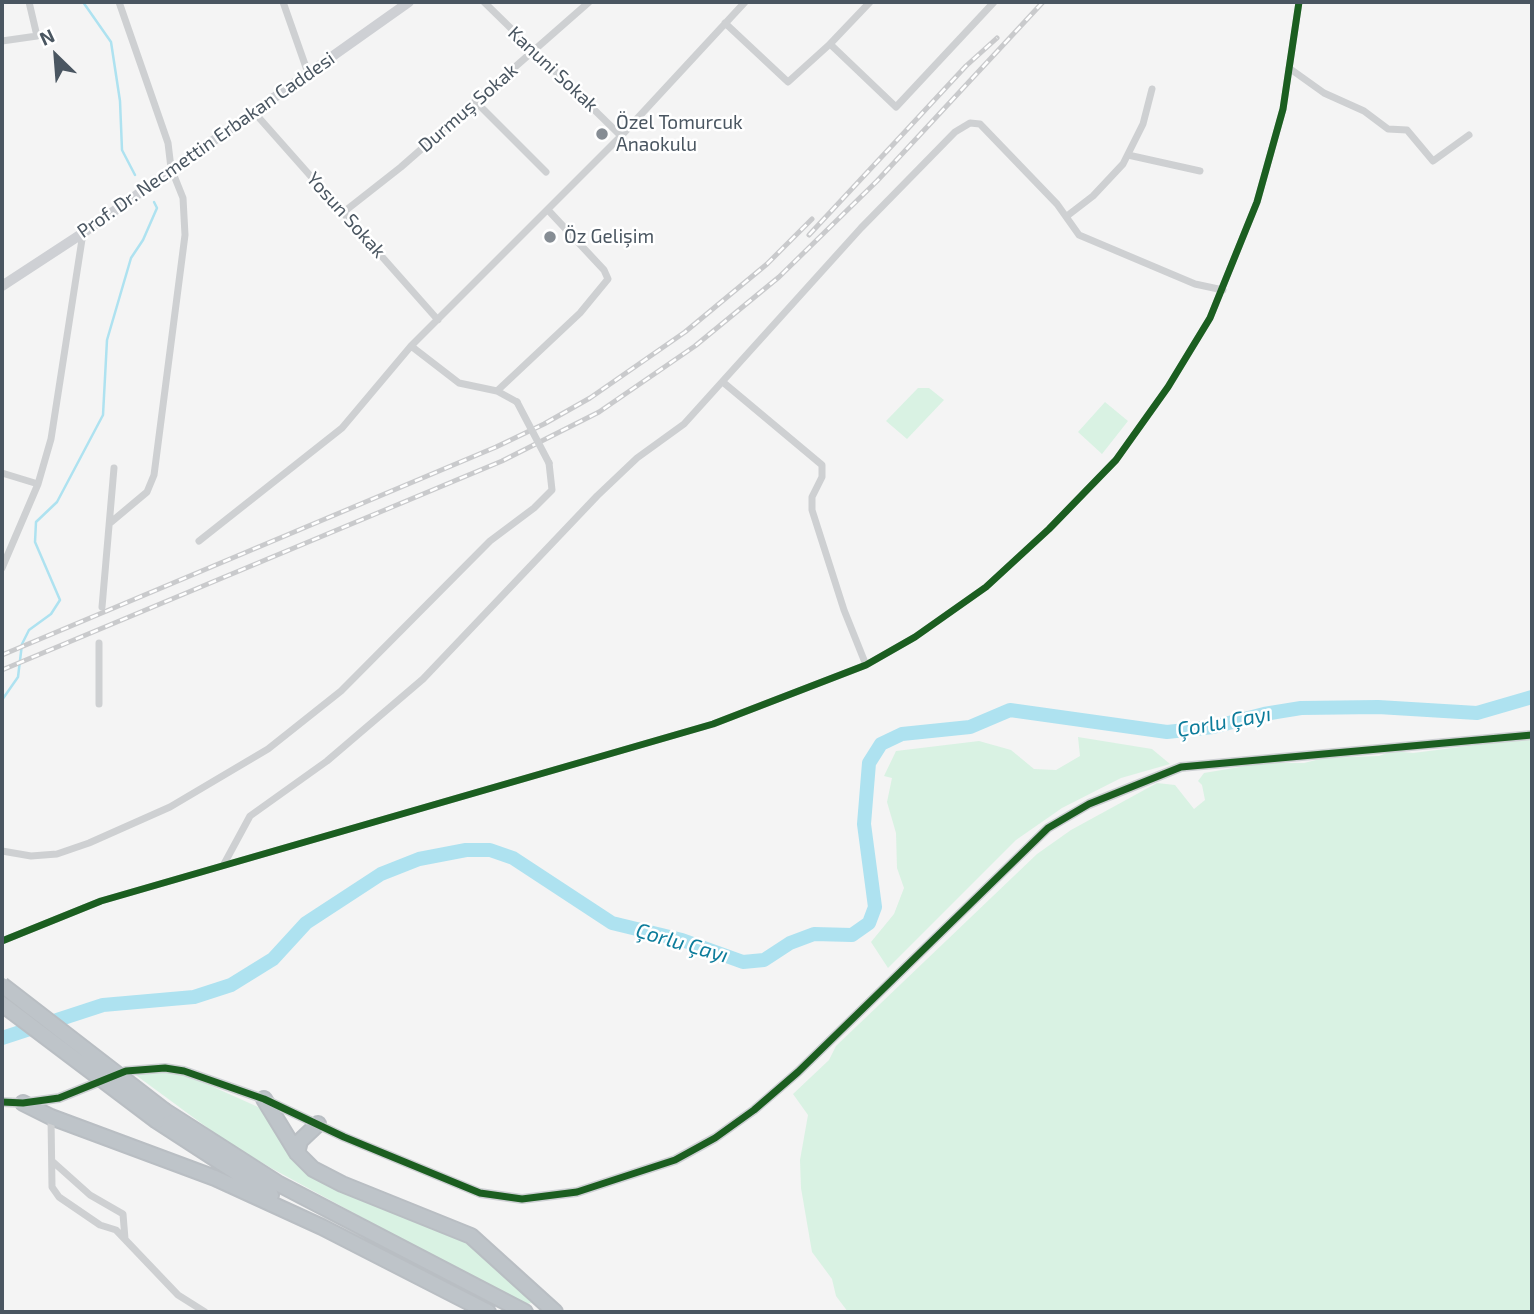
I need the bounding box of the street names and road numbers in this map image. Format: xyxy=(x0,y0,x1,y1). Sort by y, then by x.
street label: Kanuni Sokak xyxy=(503,22,603,116)
street label: Prof. Dr. Necmettin Erbakan Caddesi xyxy=(73,47,339,243)
street label: Durmuş Sokak xyxy=(414,59,522,157)
street label: Yosun Sokak xyxy=(302,167,390,263)

